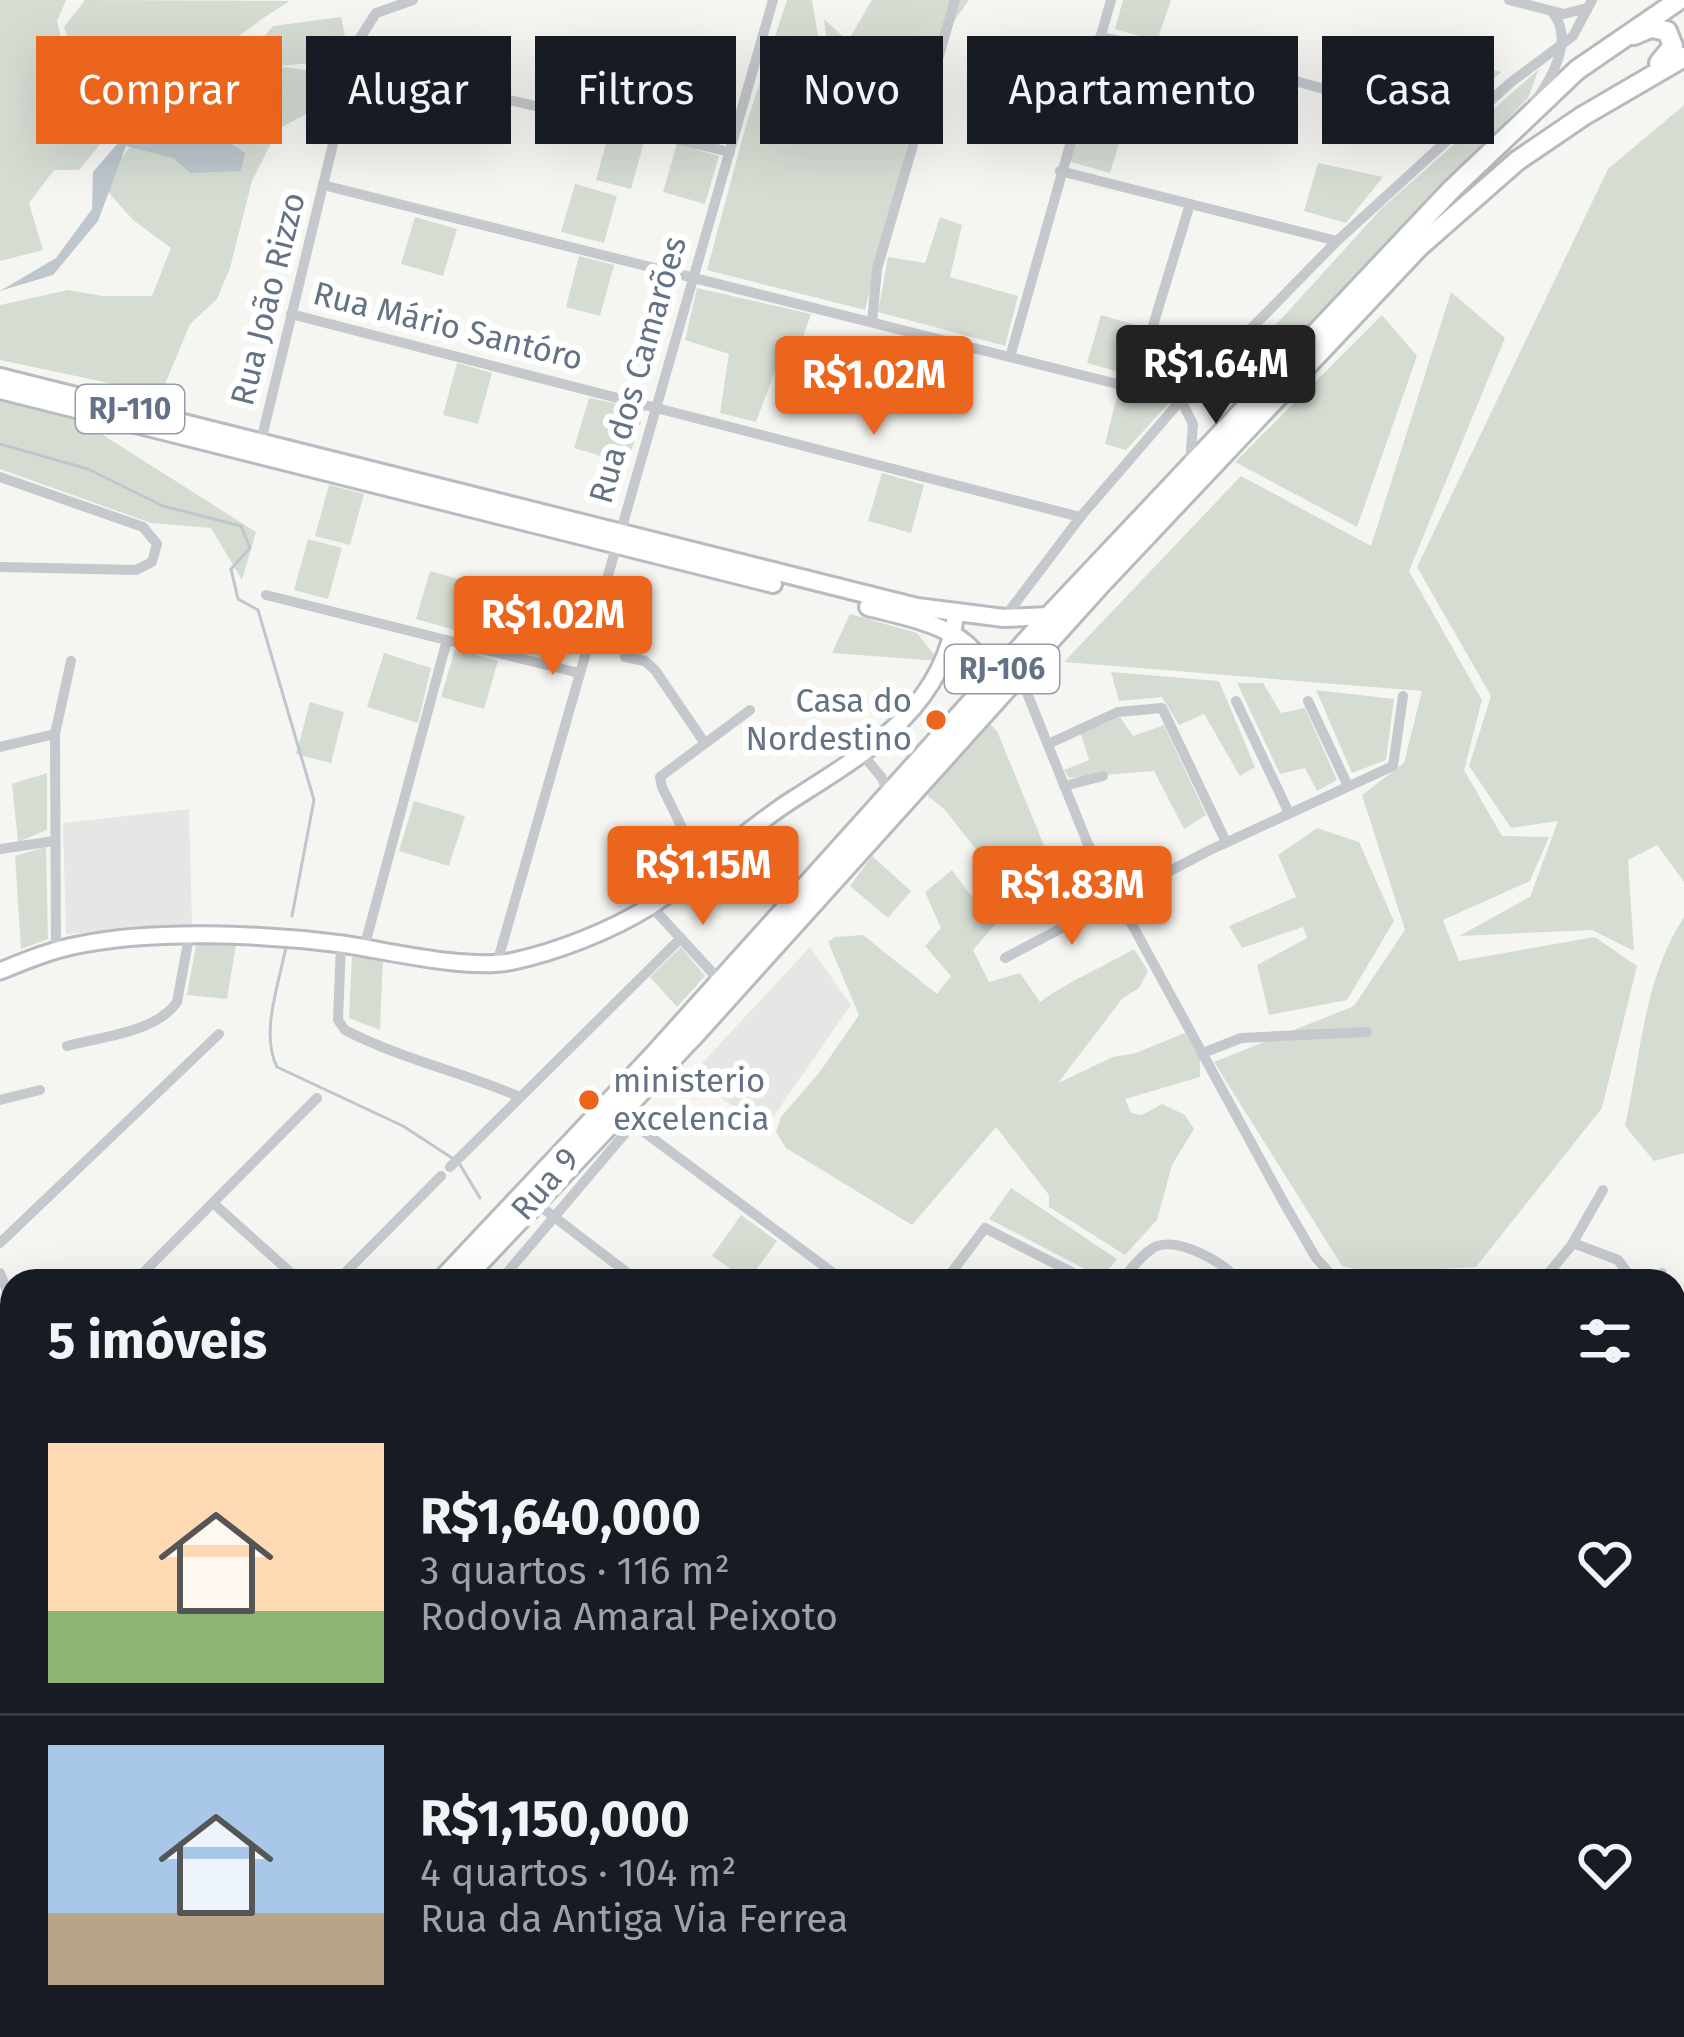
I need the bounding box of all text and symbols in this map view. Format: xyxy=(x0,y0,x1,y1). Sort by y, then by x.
chip: Comprar xyxy=(36,36,282,144)
chip: Alugar xyxy=(306,36,511,144)
chip: Filtros xyxy=(535,36,736,144)
chip: Novo xyxy=(760,36,943,144)
chip: Apartamento xyxy=(967,36,1298,144)
chip: Casa xyxy=(1322,36,1494,144)
street label: Rua João Rizzo xyxy=(222,188,314,410)
street label: Rua dos Camarões xyxy=(581,232,695,508)
street label: Rua Mário Santóro xyxy=(309,273,587,379)
pin: R$1.64M xyxy=(1105,325,1327,427)
pin: R$1.02M xyxy=(763,336,985,438)
text: R$1.64M xyxy=(1143,341,1289,387)
text: R$1.02M xyxy=(802,352,946,398)
road number: RJ-110 xyxy=(76,385,184,433)
pin: R$1.02M xyxy=(442,576,664,678)
text: R$1.02M xyxy=(481,592,625,638)
road number: RJ-106 xyxy=(945,645,1059,693)
place label: Casa do Nordestino xyxy=(745,681,912,759)
marker: Casa do Nordestino xyxy=(923,707,949,733)
pin: R$1.15M xyxy=(592,826,814,928)
text: R$1.15M xyxy=(635,842,771,888)
pin: R$1.83M xyxy=(961,846,1183,948)
text: R$1.83M xyxy=(1000,862,1144,908)
place label: ministerio excelencia xyxy=(613,1061,769,1139)
marker: ministerio excelencia xyxy=(576,1087,602,1113)
street label: Rua 9 xyxy=(503,1139,587,1229)
icon: filters xyxy=(1572,1308,1638,1374)
text: 5 imóveis xyxy=(48,1310,267,1372)
text: R$1,640,000 xyxy=(420,1486,701,1548)
icon: home xyxy=(144,1491,288,1635)
icon: heart xyxy=(1572,1530,1638,1596)
text: 3 quartos · 116 m² xyxy=(420,1548,730,1594)
text: Rodovia Amaral Peixoto xyxy=(420,1594,838,1640)
text: R$1,150,000 xyxy=(420,1788,690,1850)
icon: home xyxy=(144,1793,288,1937)
icon: heart xyxy=(1572,1832,1638,1898)
text: 4 quartos · 104 m² xyxy=(420,1850,736,1896)
text: Rua da Antiga Via Ferrea xyxy=(420,1896,848,1942)

